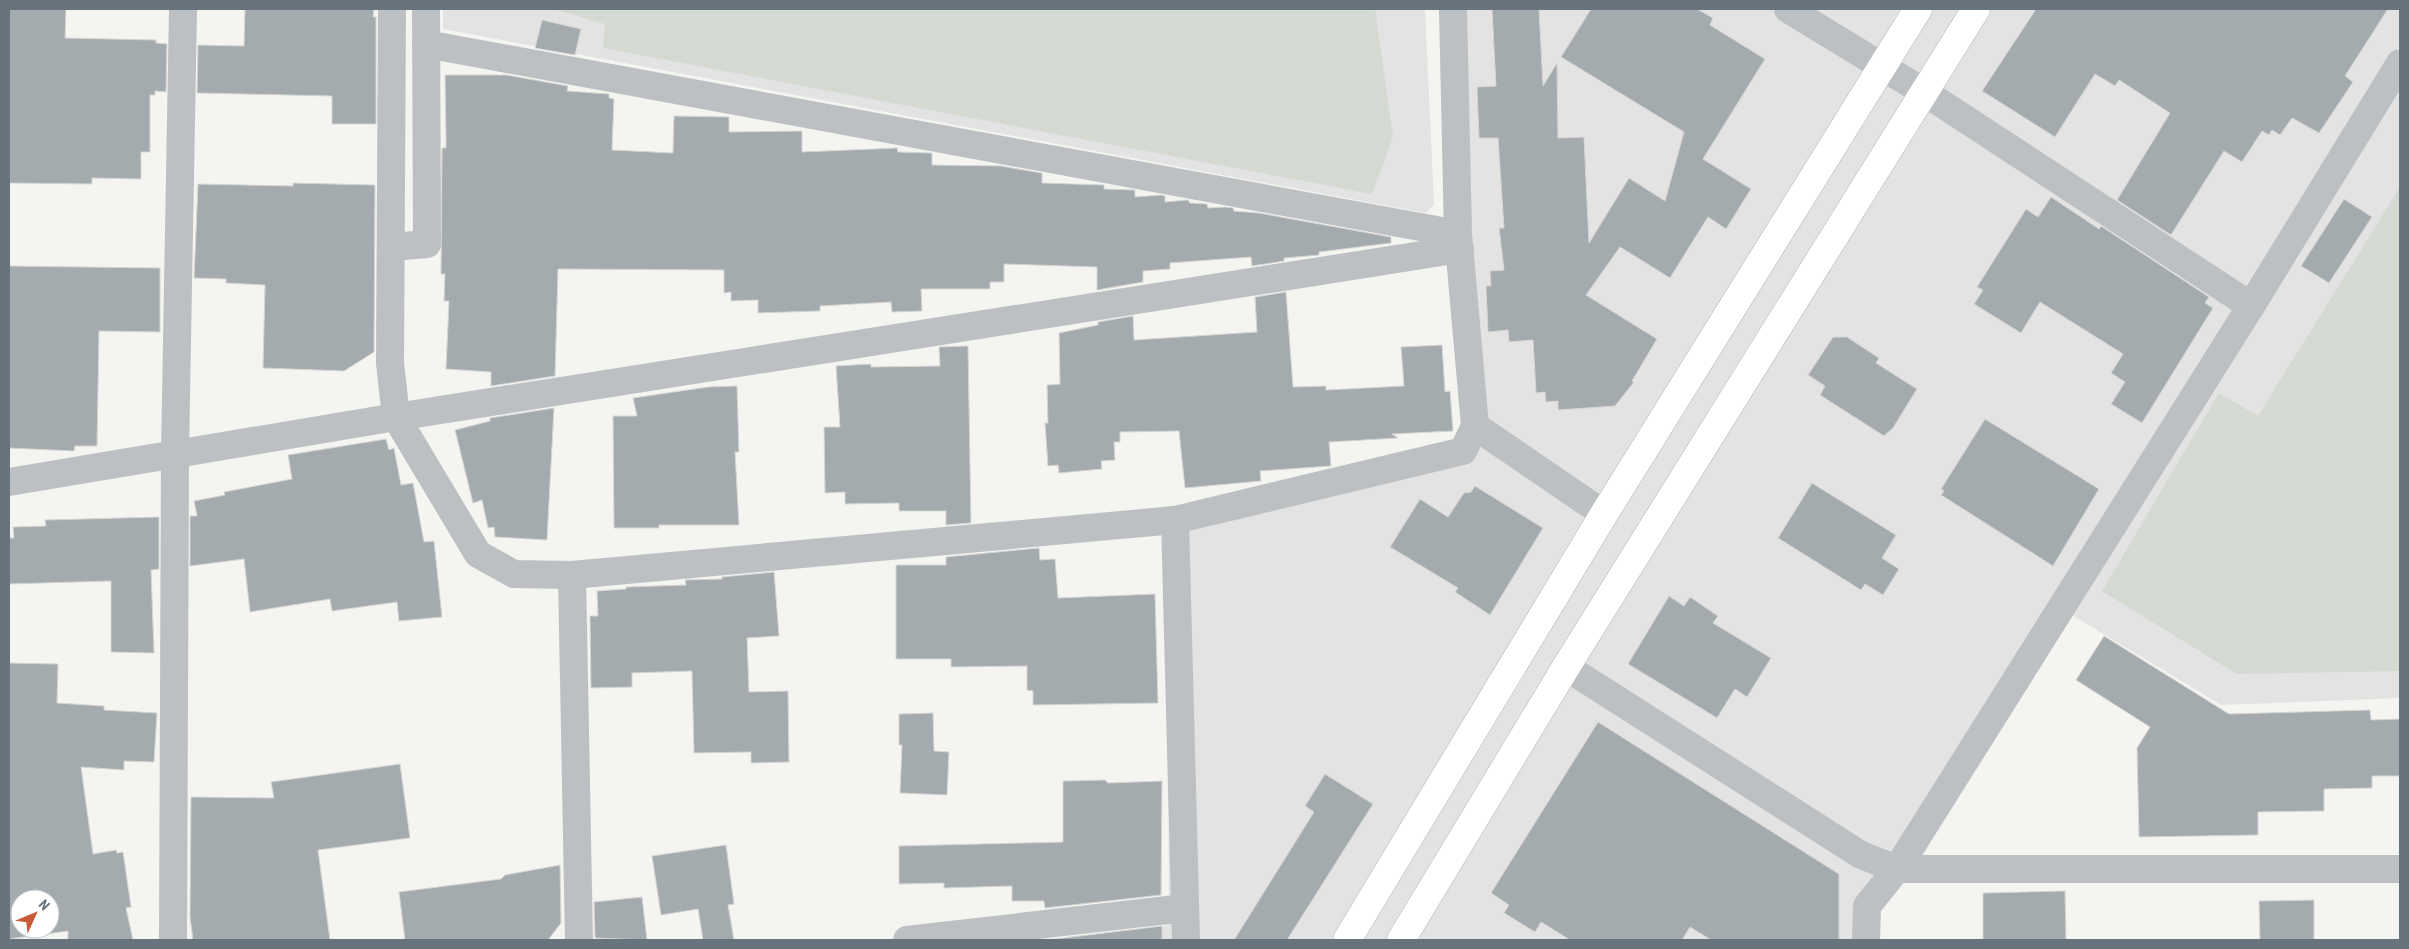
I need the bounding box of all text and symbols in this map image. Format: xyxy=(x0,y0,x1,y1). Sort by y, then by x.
north arrow xyxy=(10,889,60,939)
text: N xyxy=(36,896,53,914)

